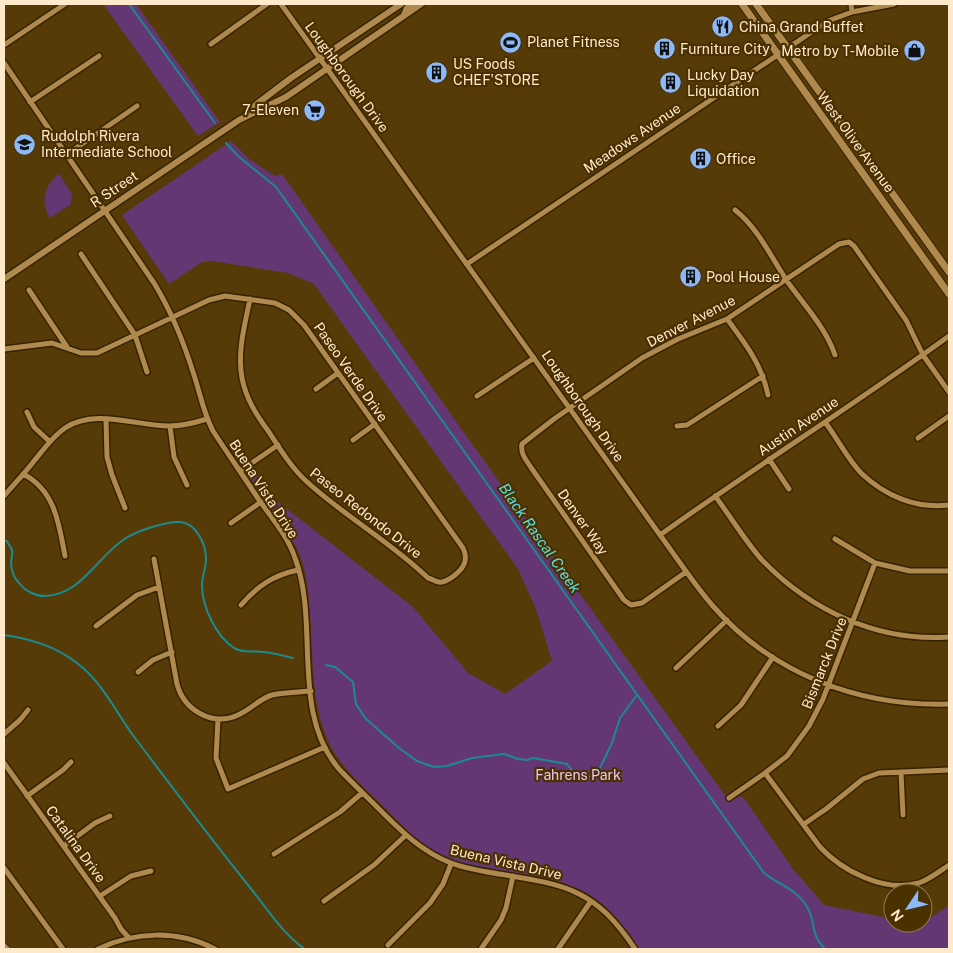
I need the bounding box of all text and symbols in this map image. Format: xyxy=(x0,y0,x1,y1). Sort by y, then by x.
restaurant icon: China Grand Buffet xyxy=(711,15,735,39)
street label: Loughborough Drive xyxy=(302,19,392,135)
place label: China Grand Buffet xyxy=(739,19,864,35)
sports icon: Planet Fitness xyxy=(499,30,523,54)
place label: Planet Fitness xyxy=(527,34,620,50)
building icon: Furniture City xyxy=(652,37,676,61)
shop icon: Metro by T-Mobile xyxy=(903,39,927,63)
place label: Furniture City xyxy=(680,41,770,57)
place label: Metro by T-Mobile xyxy=(781,43,899,59)
place label: US Foods CHEF'STORE xyxy=(453,56,540,88)
building icon: US Foods CHEF'STORE xyxy=(425,60,449,84)
place label: Lucky Day Liquidation xyxy=(687,67,759,99)
building icon: Lucky Day Liquidation xyxy=(659,71,683,95)
street label: West Olive Avenue xyxy=(814,89,898,195)
supermarket icon: 7-Eleven xyxy=(303,98,327,122)
street label: Meadows Avenue xyxy=(581,100,684,176)
place label: 7-Eleven xyxy=(242,102,299,118)
place label: Rudolph Rivera Intermediate School xyxy=(41,128,172,160)
school or university icon: Rudolph Rivera Intermediate School xyxy=(13,132,37,156)
building icon: Office xyxy=(688,147,712,171)
place label: Office xyxy=(716,151,756,167)
street label: R Street xyxy=(87,167,141,211)
building icon: Pool House xyxy=(678,265,702,289)
place label: Pool House xyxy=(706,269,780,285)
street label: Denver Avenue xyxy=(644,292,738,350)
street label: Paseo Verde Drive xyxy=(311,319,391,425)
street label: Loughborough Drive xyxy=(539,347,627,465)
street label: Austin Avenue xyxy=(755,393,841,459)
street label: Buena Vista Drive xyxy=(226,437,302,541)
street label: Paseo Redondo Drive xyxy=(307,464,425,562)
water label: Black Rascal Creek xyxy=(496,480,585,597)
street label: Denver Way xyxy=(554,486,612,558)
street label: Bismarck Drive xyxy=(798,615,850,711)
park label: Fahrens Park xyxy=(535,767,621,783)
street label: Catalina Drive xyxy=(43,803,109,885)
street label: Buena Vista Drive xyxy=(449,841,563,883)
north arrow xyxy=(883,883,933,933)
text: N xyxy=(888,906,907,925)

